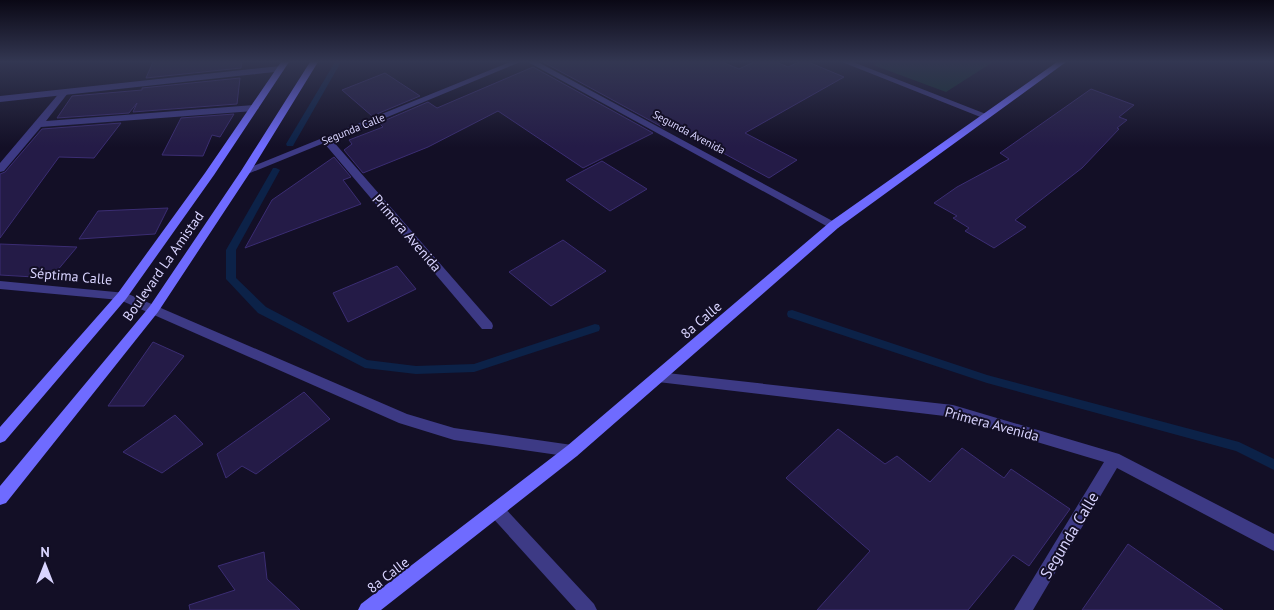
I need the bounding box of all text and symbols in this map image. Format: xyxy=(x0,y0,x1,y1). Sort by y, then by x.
street label: Segunda Avenida xyxy=(650,107,728,157)
street label: Segunda Calle xyxy=(319,110,387,148)
street label: Primera Avenida xyxy=(369,191,446,275)
street label: Boulevard La Amistad xyxy=(118,208,208,324)
street label: Séptima Calle xyxy=(29,263,113,289)
street label: 8a Calle xyxy=(677,297,725,343)
street label: Primera Avenida xyxy=(943,403,1041,445)
street label: Segunda Calle xyxy=(1035,488,1103,582)
north arrow xyxy=(20,540,70,590)
text: N xyxy=(40,543,50,561)
street label: 8a Calle xyxy=(363,553,413,597)

